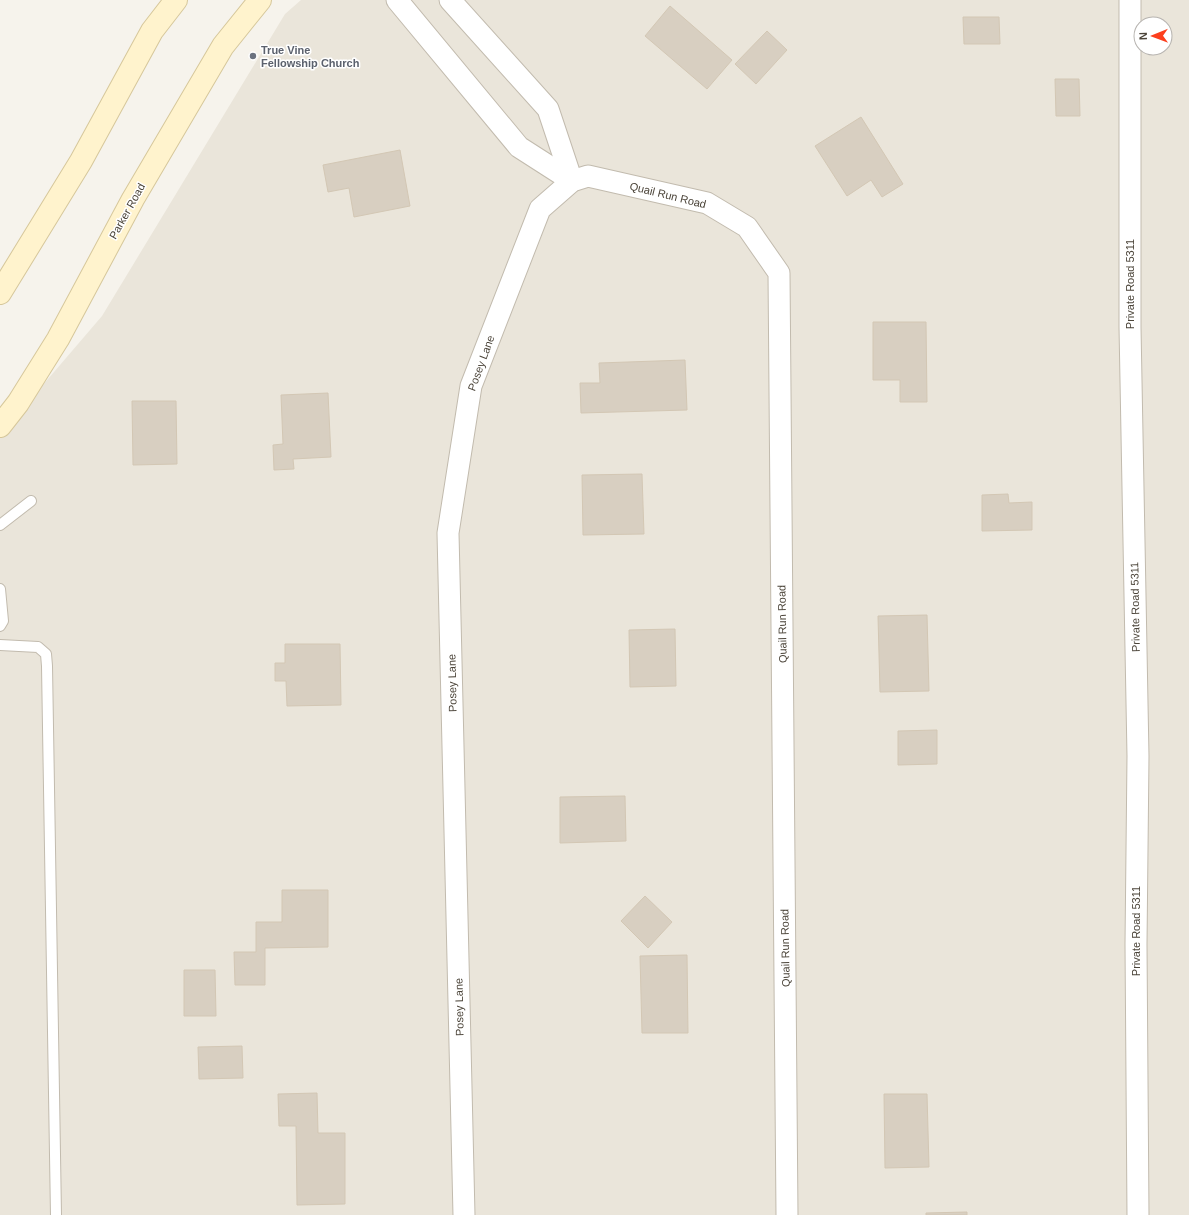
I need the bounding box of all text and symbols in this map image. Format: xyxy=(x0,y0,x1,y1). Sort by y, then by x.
north arrow xyxy=(1133,16,1173,56)
text: N xyxy=(1137,32,1149,40)
place label: True Vine Fellowship Church xyxy=(261,44,360,69)
marker: True Vine Fellowship Church xyxy=(248,51,258,61)
street label: Quail Run Road xyxy=(629,180,707,210)
street label: Parker Road xyxy=(107,181,147,241)
street label: Private Road 5311 xyxy=(1124,239,1136,329)
street label: Posey Lane xyxy=(465,334,497,392)
street label: Private Road 5311 xyxy=(1128,562,1142,652)
street label: Quail Run Road xyxy=(775,585,789,663)
street label: Posey Lane xyxy=(445,654,459,712)
street label: Private Road 5311 xyxy=(1130,886,1142,976)
street label: Quail Run Road xyxy=(778,909,792,987)
street label: Posey Lane xyxy=(452,978,466,1036)

